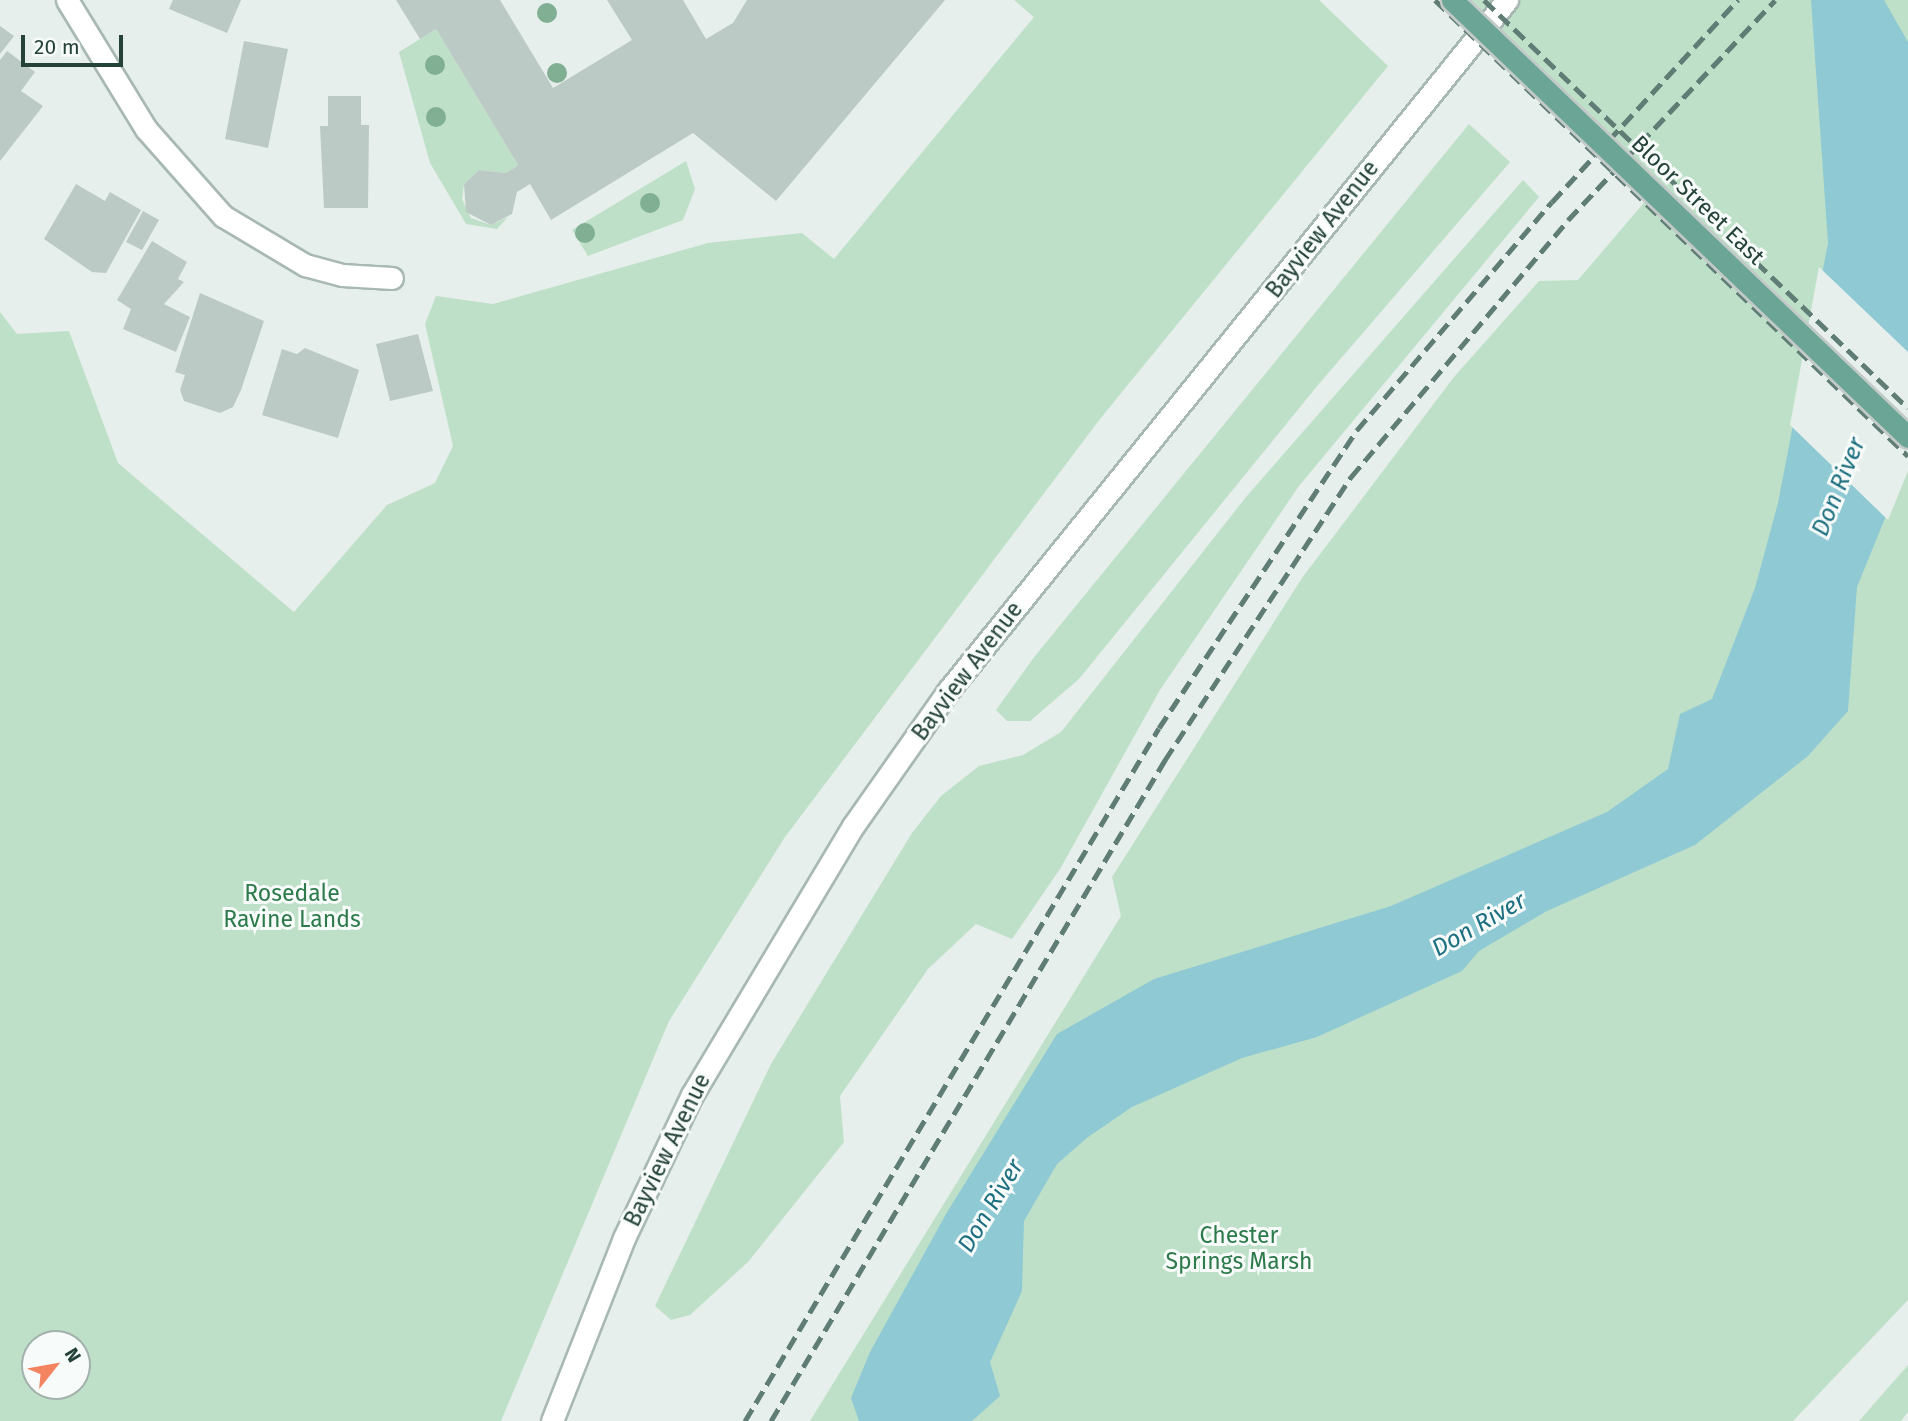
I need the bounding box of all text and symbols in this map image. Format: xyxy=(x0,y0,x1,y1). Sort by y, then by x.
scale bar xyxy=(24,21,126,65)
text: 20 m xyxy=(34,34,80,60)
street label: Bloor Street East xyxy=(1626,130,1770,270)
street label: Bayview Avenue xyxy=(1260,155,1384,303)
water label: Don River xyxy=(1806,434,1872,540)
street label: Bayview Avenue xyxy=(906,596,1028,746)
park label: Rosedale Ravine Lands xyxy=(223,879,361,933)
water label: Don River xyxy=(1427,887,1531,963)
street label: Bayview Avenue xyxy=(618,1069,716,1231)
water label: Don River xyxy=(952,1154,1030,1258)
park label: Chester Springs Marsh xyxy=(1166,1221,1312,1275)
north arrow xyxy=(21,1330,91,1400)
text: N xyxy=(60,1344,86,1366)

